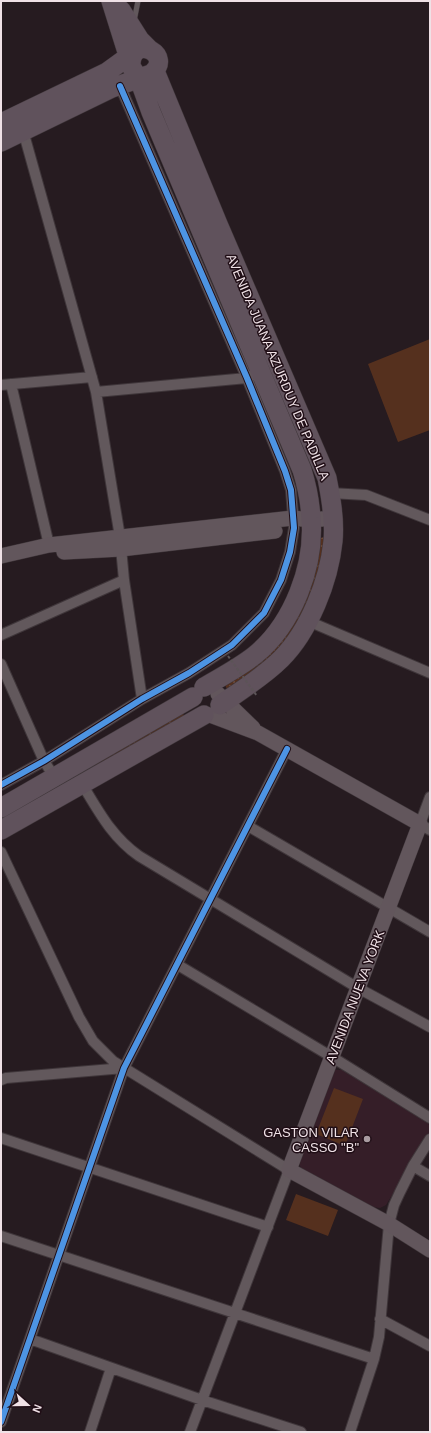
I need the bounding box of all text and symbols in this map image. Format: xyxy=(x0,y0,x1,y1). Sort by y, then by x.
street label: AVENIDA JUANA AZURDUY DE PADILLA xyxy=(223,252,333,483)
street label: AVENIDA NUEVA YORK xyxy=(322,928,388,1066)
place label: GASTON VILAR CASSO "B" xyxy=(263,1125,359,1155)
marker: GASTON VILAR CASSO "B" xyxy=(362,1134,372,1144)
north arrow xyxy=(8,1385,48,1425)
text: N xyxy=(30,1403,44,1414)

